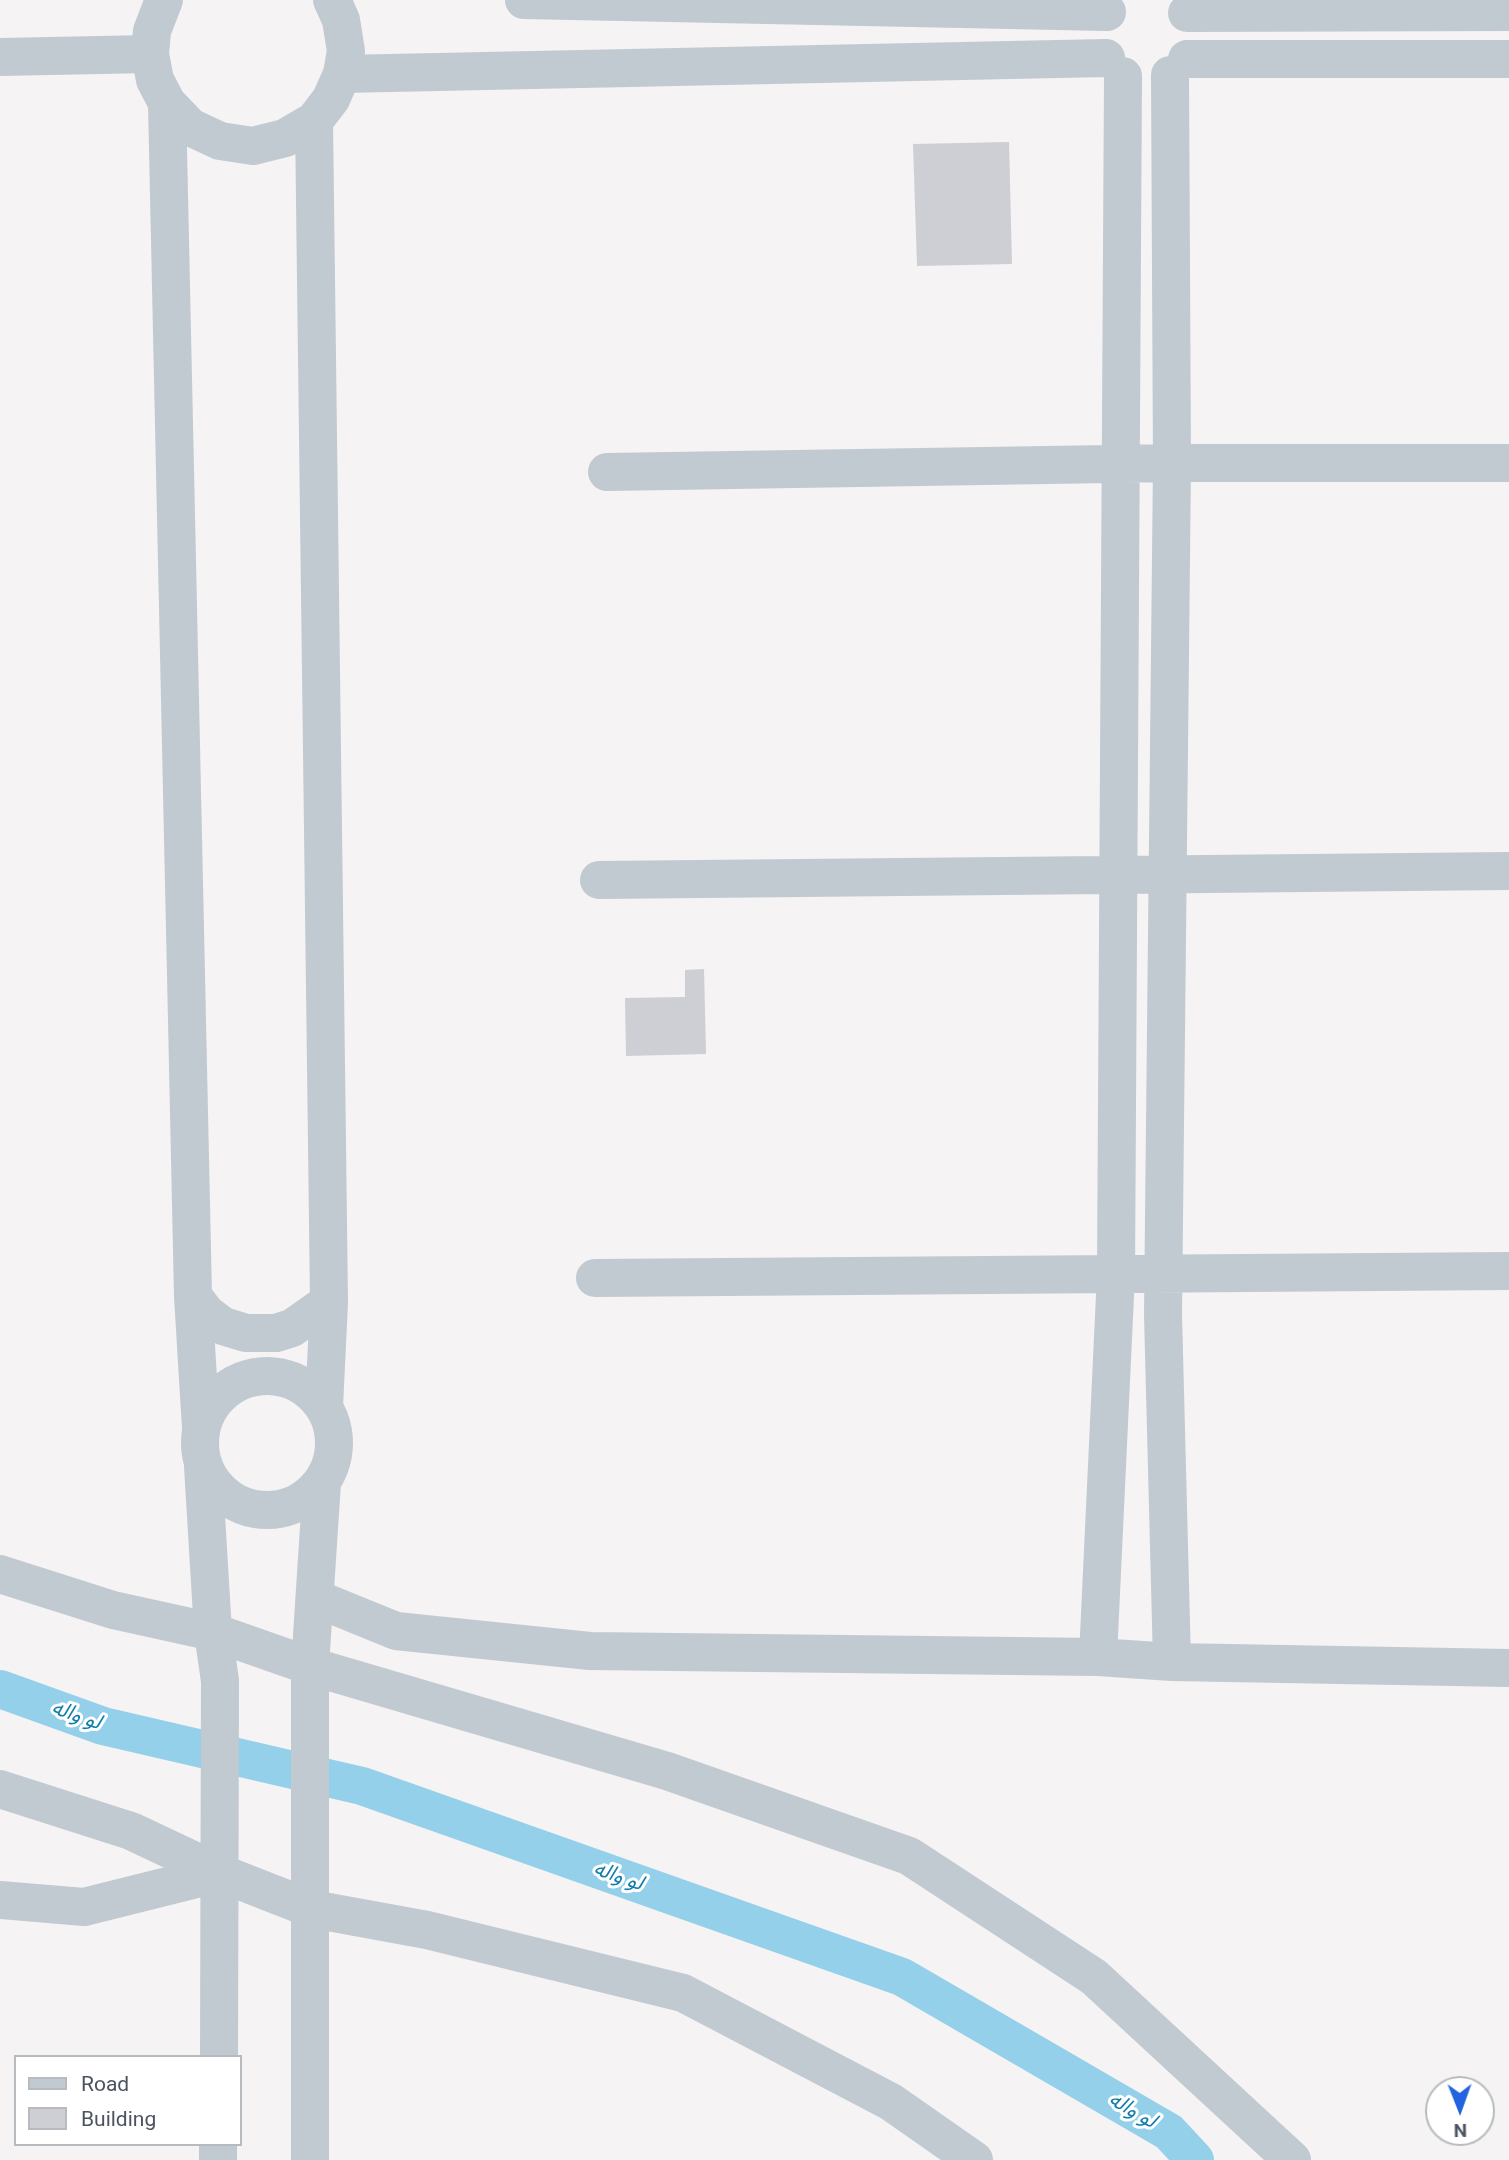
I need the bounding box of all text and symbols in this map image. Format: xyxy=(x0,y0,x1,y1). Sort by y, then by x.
water label: لو واله xyxy=(48,1696,104,1736)
water label: لو واله xyxy=(590,1857,646,1897)
legend xyxy=(14,2055,242,2146)
text: Road xyxy=(81,2072,129,2096)
north arrow xyxy=(1425,2076,1495,2146)
water label: لو واله xyxy=(1104,2087,1160,2135)
text: Building xyxy=(81,2107,156,2131)
text: N xyxy=(1453,2119,1467,2142)

